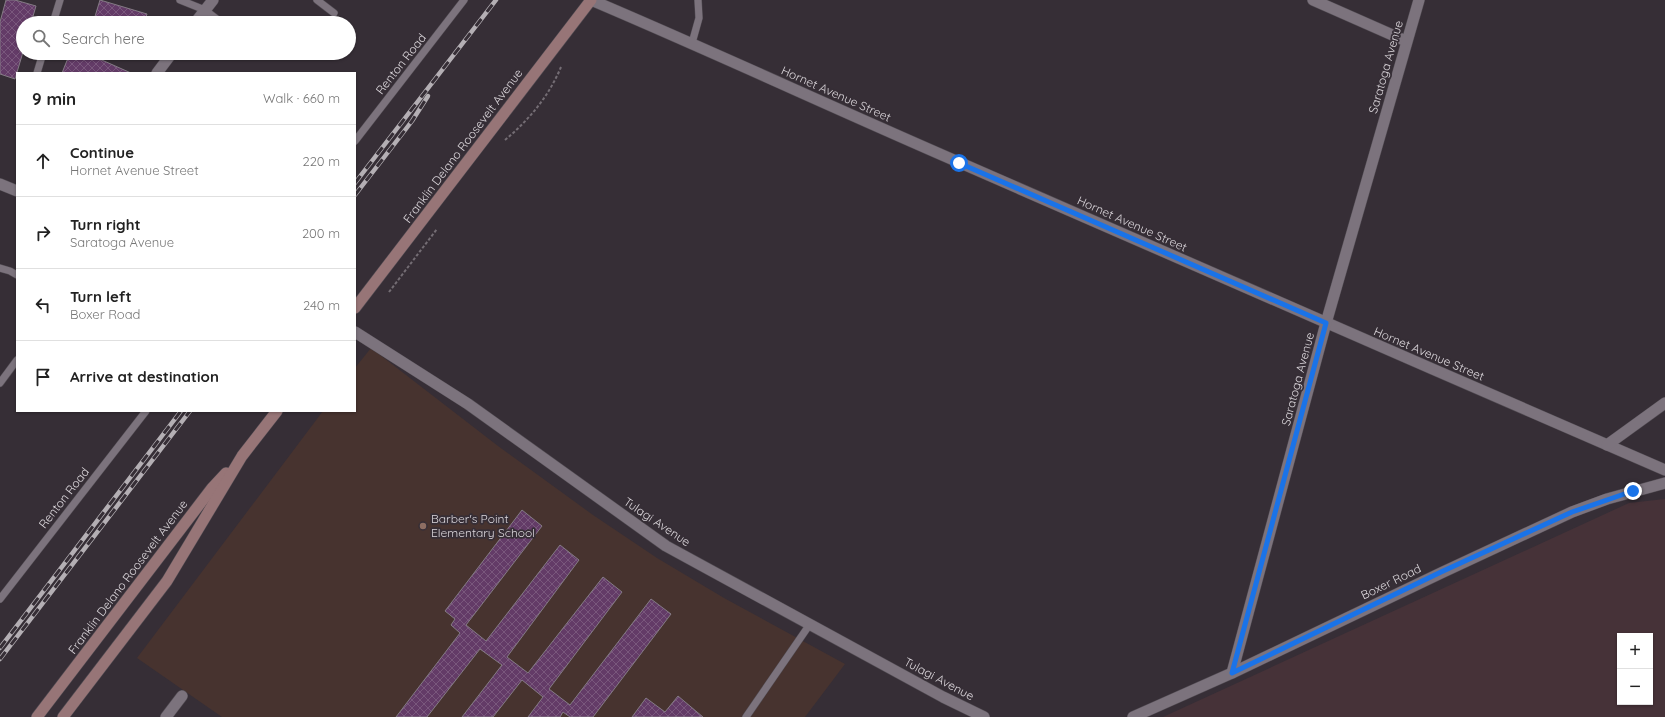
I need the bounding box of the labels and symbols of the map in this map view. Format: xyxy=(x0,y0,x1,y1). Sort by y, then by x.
street label: Saratoga Avenue xyxy=(1365,18,1406,115)
street label: Renton Road xyxy=(372,30,429,97)
street label: Hornet Avenue Street xyxy=(779,63,893,125)
street label: Franklin Delano Roosevelt Avenue xyxy=(400,65,526,226)
route start xyxy=(950,154,968,172)
street label: Hornet Avenue Street xyxy=(1075,193,1189,255)
street label: Hornet Avenue Street xyxy=(1372,323,1487,384)
street label: Saratoga Avenue xyxy=(1278,330,1317,427)
street label: Renton Road xyxy=(35,464,92,531)
route end xyxy=(1624,482,1642,500)
street label: Tulagi Avenue xyxy=(621,494,694,549)
street label: Franklin Delano Roosevelt Avenue xyxy=(65,496,191,657)
place label: Barber's Point Elementary School xyxy=(431,511,535,540)
marker: Barber's Point Elementary School xyxy=(418,521,428,531)
street label: Boxer Road xyxy=(1358,561,1423,603)
street label: Tulagi Avenue xyxy=(902,654,977,703)

